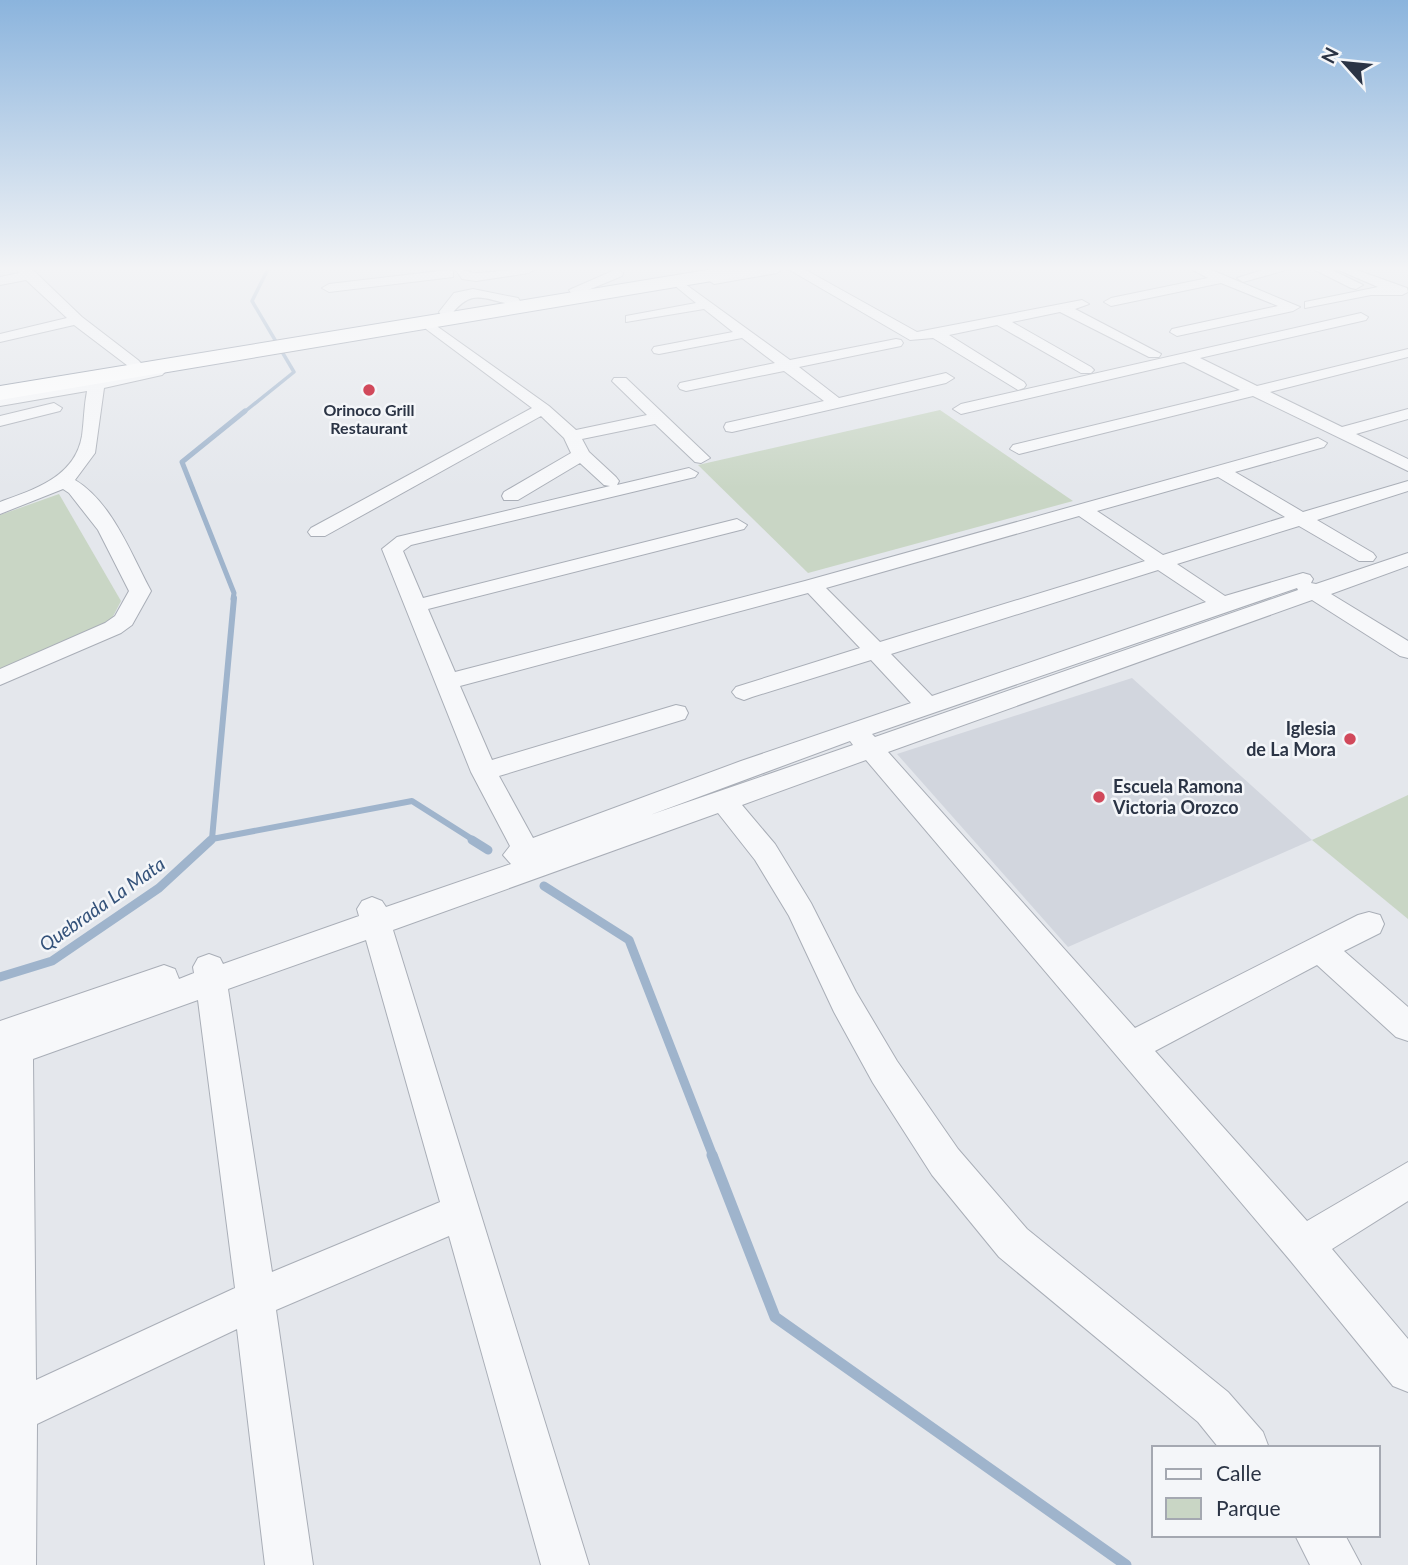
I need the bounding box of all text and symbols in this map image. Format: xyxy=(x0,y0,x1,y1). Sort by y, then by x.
north arrow xyxy=(1310,28,1380,98)
text: N xyxy=(1316,43,1343,67)
marker: Orinoco Grill Restaurant xyxy=(361,382,377,398)
place label: Orinoco Grill Restaurant xyxy=(323,400,415,437)
place label: Iglesia de La Mora xyxy=(1246,717,1336,760)
marker: Iglesia de La Mora xyxy=(1342,731,1358,747)
place label: Escuela Ramona Victoria Orozco xyxy=(1112,775,1243,818)
marker: Escuela Ramona Victoria Orozco xyxy=(1091,789,1107,805)
water label: Quebrada La Mata xyxy=(34,852,169,955)
legend xyxy=(1152,1446,1380,1537)
text: Calle xyxy=(1216,1460,1261,1485)
text: Parque xyxy=(1216,1495,1281,1520)

